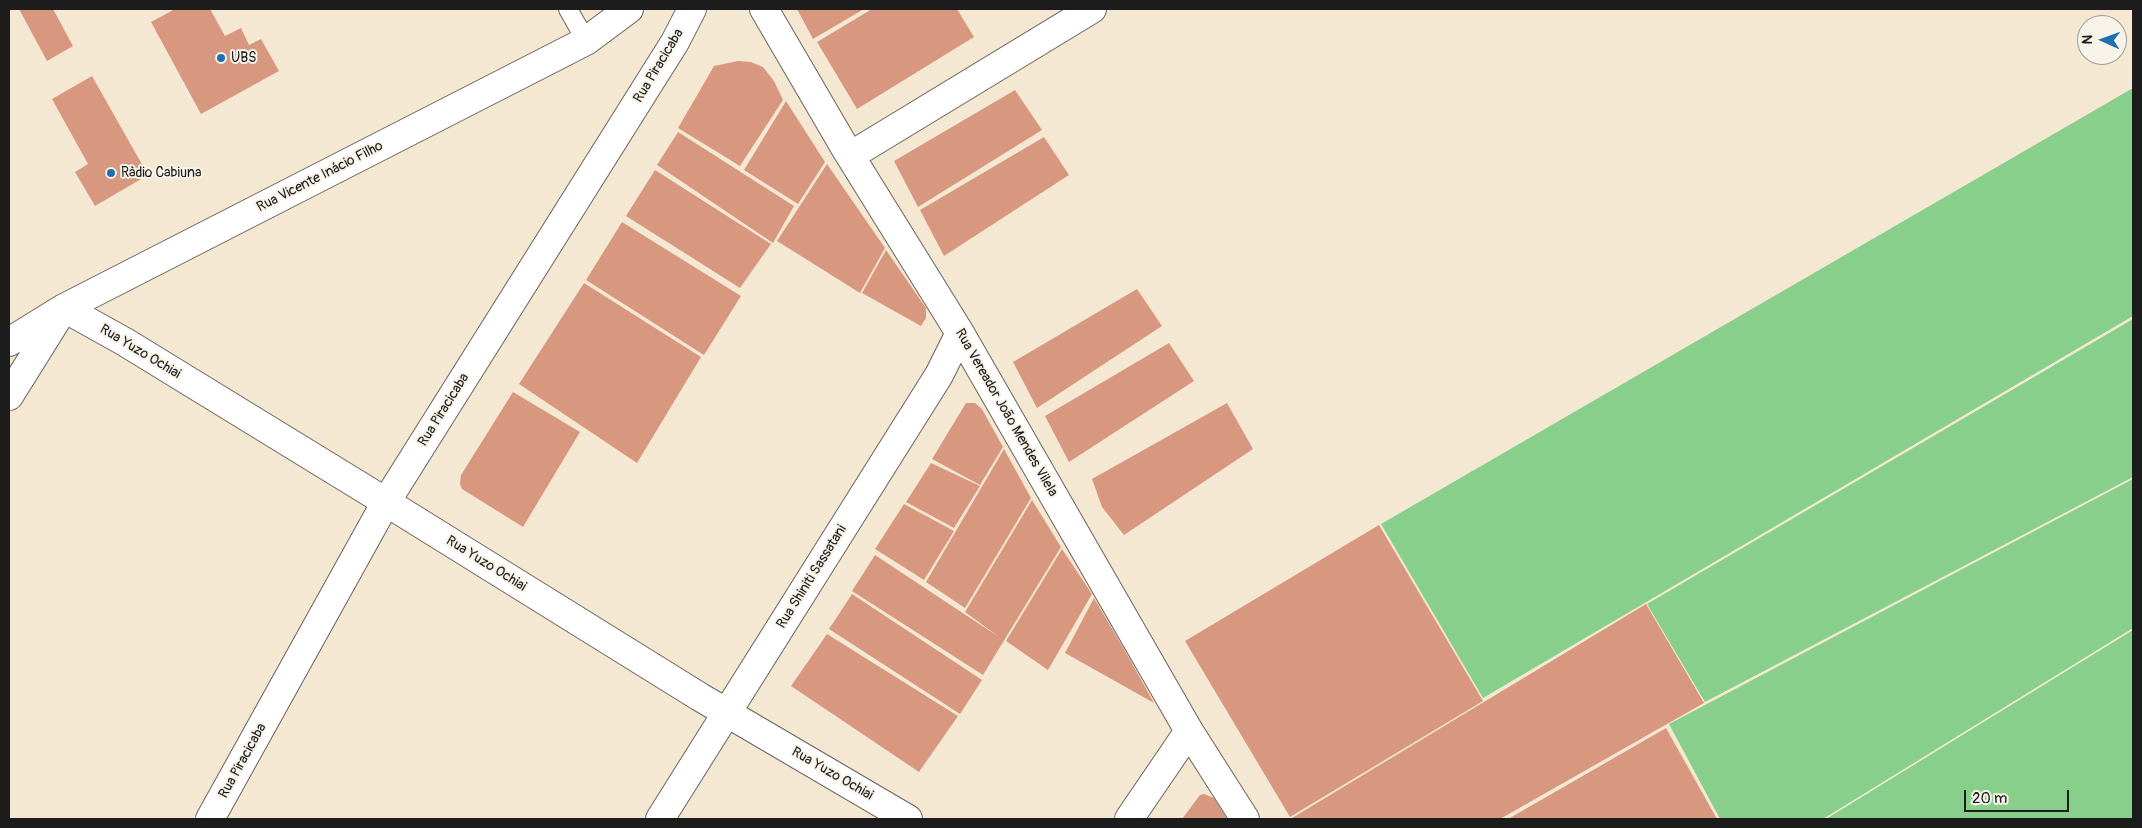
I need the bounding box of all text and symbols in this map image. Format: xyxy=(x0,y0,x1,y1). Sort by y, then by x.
north arrow xyxy=(2077,15,2127,65)
street label: Rua Piracicaba xyxy=(630,26,688,106)
text: N xyxy=(2079,34,2096,45)
place label: UBS xyxy=(231,50,256,66)
marker: UBS xyxy=(215,52,227,64)
street label: Rua Vicente Inácio Filho xyxy=(254,138,386,216)
place label: Ràdio Cabiuna xyxy=(121,165,201,181)
marker: Ràdio Cabiuna xyxy=(105,167,117,179)
street label: Rua Yuzo Ochiai xyxy=(96,321,184,383)
street label: Rua Vereador João Mendes Vilela xyxy=(951,326,1061,500)
street label: Rua Piracicaba xyxy=(415,370,473,450)
street label: Rua Shiniti Sassatani xyxy=(773,522,851,632)
street label: Rua Yuzo Ochiai xyxy=(443,533,529,595)
street label: Rua Piracicaba xyxy=(216,721,270,801)
street label: Rua Yuzo Ochiai xyxy=(788,744,876,804)
scale bar xyxy=(1967,780,2072,812)
text: 20 m xyxy=(1972,789,2007,808)

